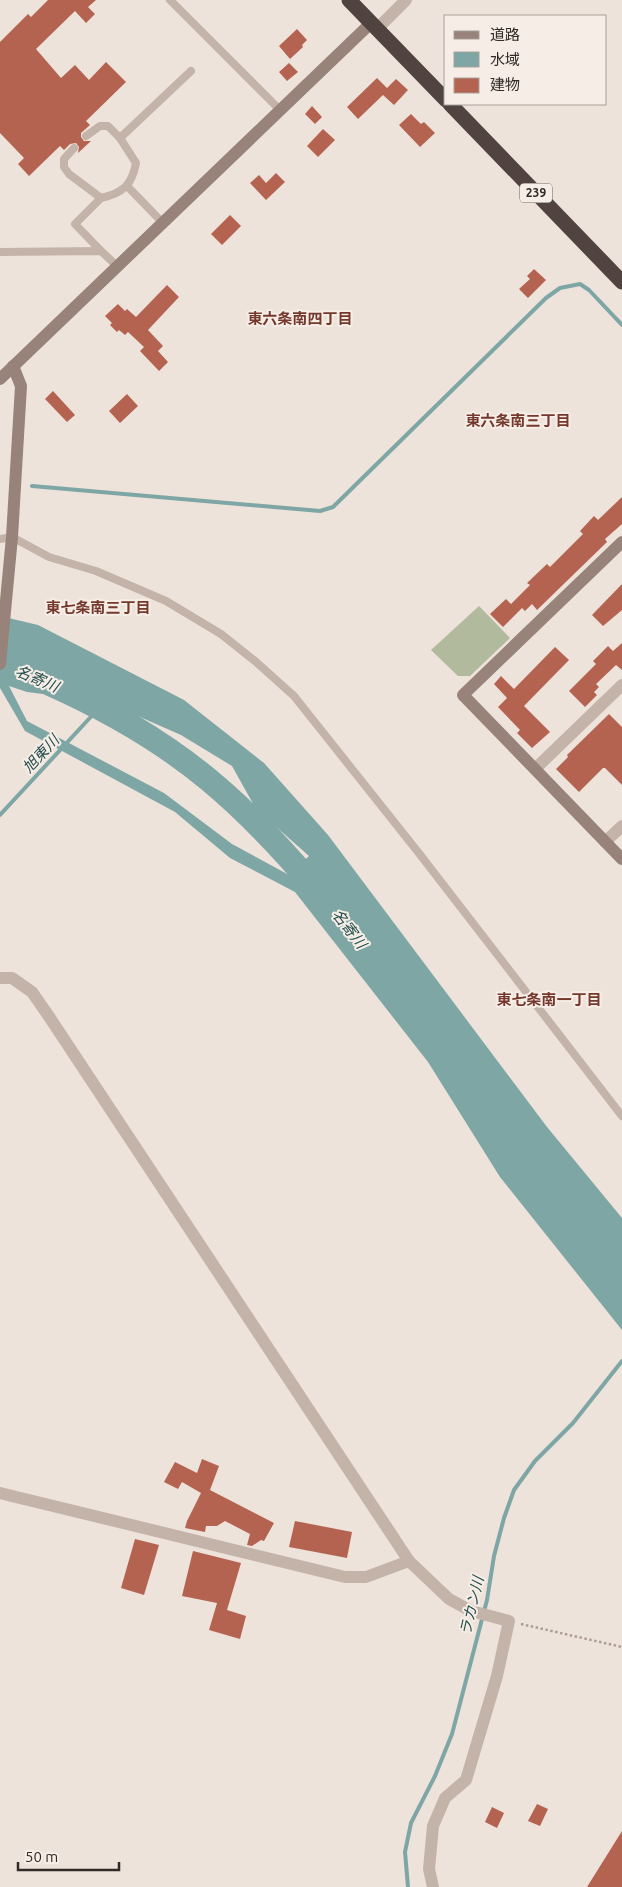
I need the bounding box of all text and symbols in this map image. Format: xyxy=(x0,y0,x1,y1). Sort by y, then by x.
legend xyxy=(444,15,607,105)
text: 道路 xyxy=(490,26,520,43)
text: 水域 xyxy=(490,51,520,68)
text: 建物 xyxy=(490,76,520,93)
road number: 239 xyxy=(520,184,552,202)
district label: 東六条南四丁目 xyxy=(247,310,353,327)
district label: 東六条南三丁目 xyxy=(465,412,571,429)
district label: 東七条南三丁目 xyxy=(45,599,151,616)
water label: 名寄川 xyxy=(13,662,63,696)
water label: 旭東川 xyxy=(19,730,64,776)
water label: 名寄川 xyxy=(329,906,371,953)
district label: 東七条南一丁目 xyxy=(496,991,602,1008)
water label: ラカン川 xyxy=(456,1573,487,1637)
scale bar xyxy=(18,1840,119,1872)
text: 50 m xyxy=(25,1848,58,1865)

